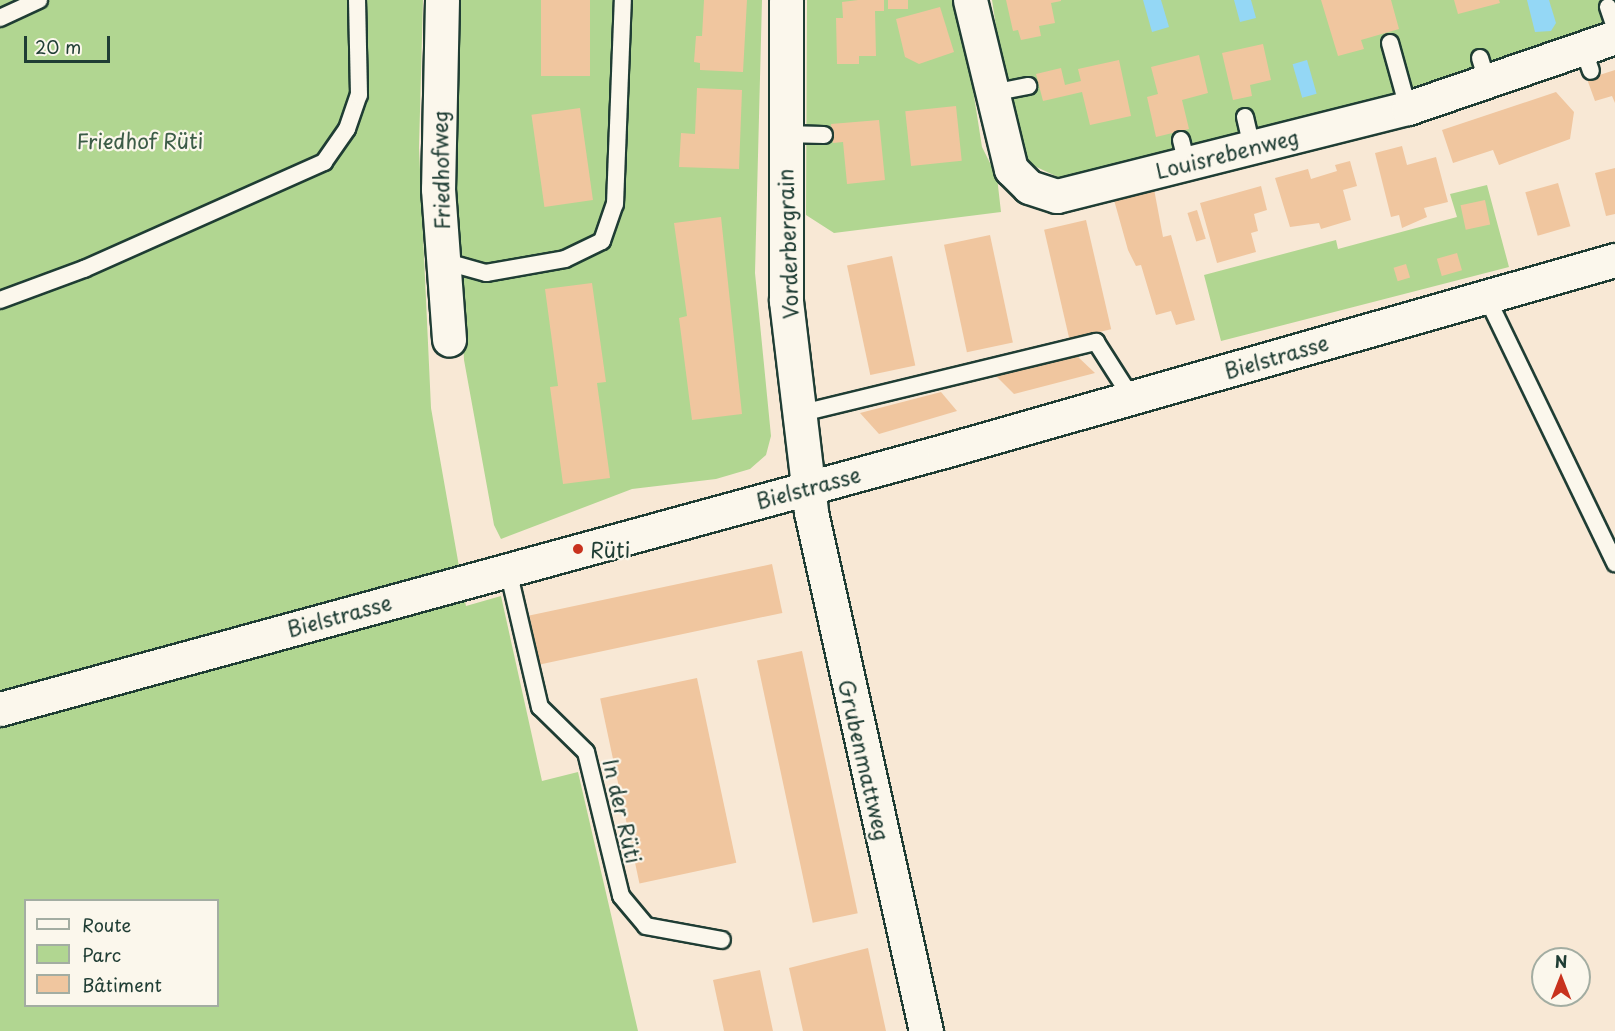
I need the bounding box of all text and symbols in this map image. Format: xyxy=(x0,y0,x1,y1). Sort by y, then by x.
scale bar xyxy=(27,24,112,62)
text: 20 m xyxy=(35,33,81,60)
street label: Friedhofweg xyxy=(426,110,454,230)
street label: Louisrebenweg xyxy=(1153,123,1301,183)
park label: Friedhof Rüti xyxy=(76,127,204,153)
street label: Vorderbergrain xyxy=(772,168,802,320)
street label: Bielstrasse xyxy=(1221,329,1331,383)
street label: Bielstrasse xyxy=(753,461,863,513)
place label: Rüti xyxy=(590,536,630,562)
marker: Rüti xyxy=(571,542,585,556)
street label: Bielstrasse xyxy=(284,589,394,641)
street label: Grubenmattweg xyxy=(834,677,896,843)
street label: In der Rüti xyxy=(599,757,647,865)
legend xyxy=(24,899,219,1007)
text: Route xyxy=(82,911,131,938)
text: Parc xyxy=(82,941,121,968)
north arrow xyxy=(1531,947,1591,1007)
text: N xyxy=(1555,949,1567,973)
text: Bâtiment xyxy=(82,971,162,998)

